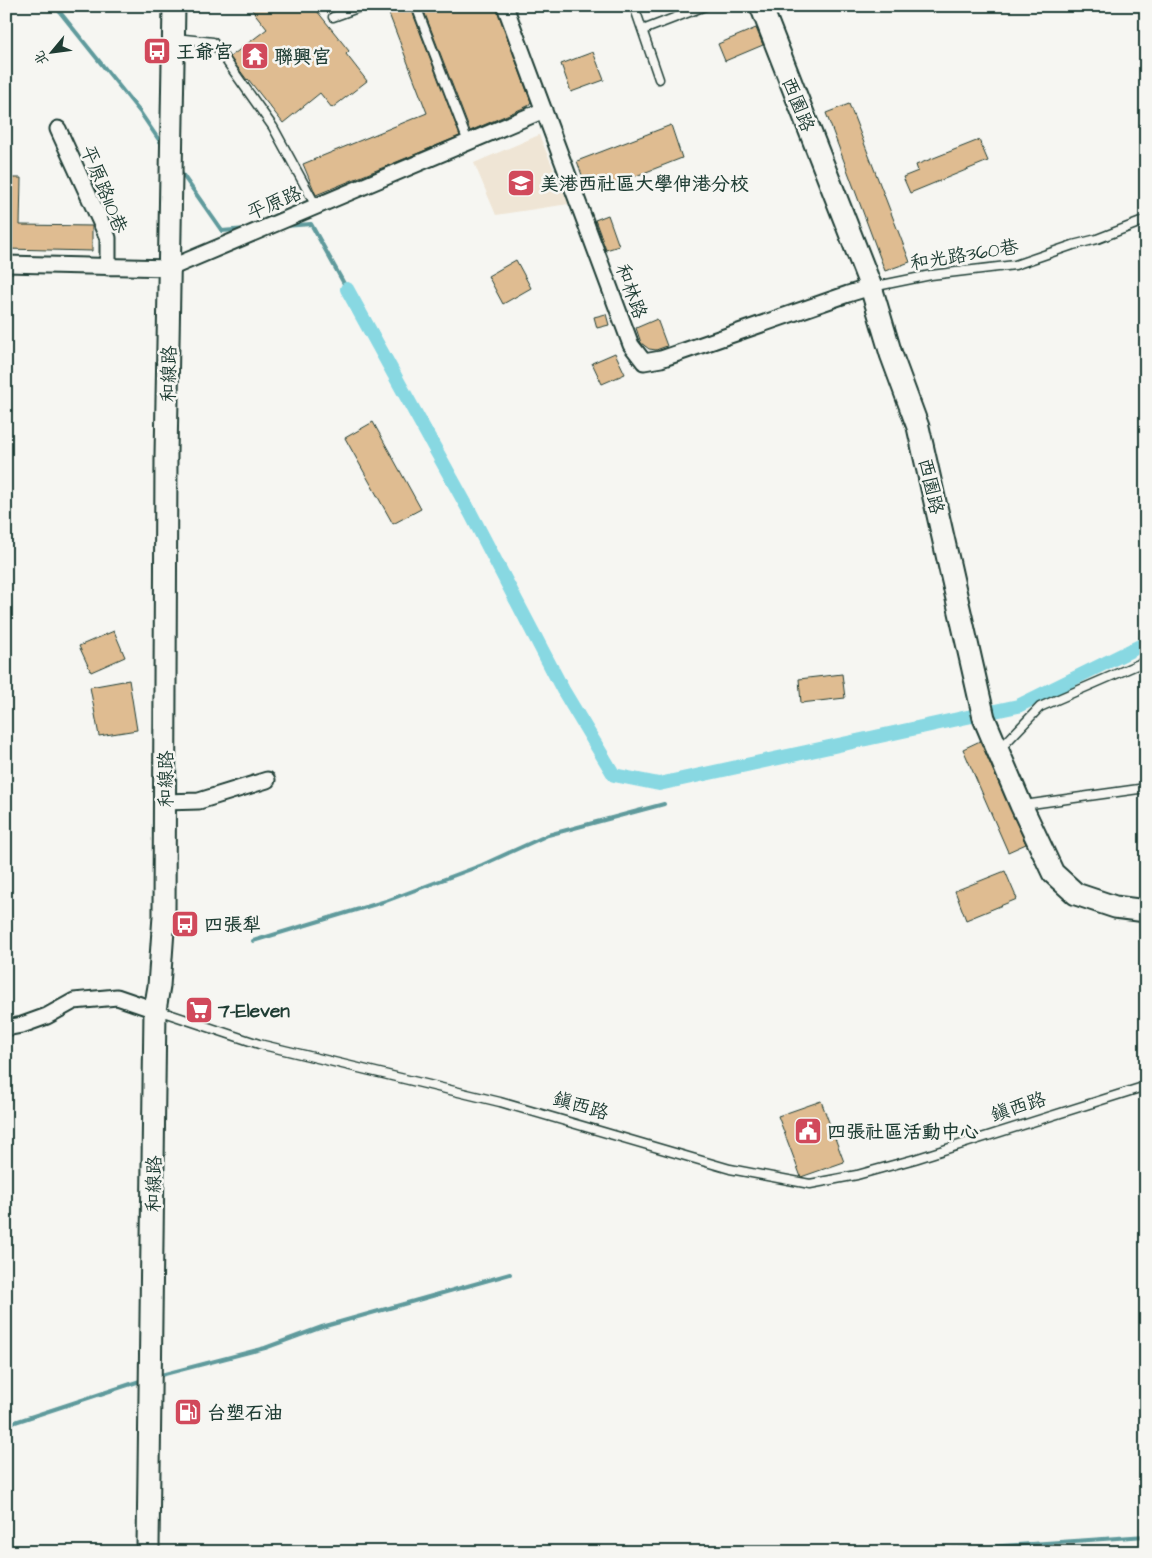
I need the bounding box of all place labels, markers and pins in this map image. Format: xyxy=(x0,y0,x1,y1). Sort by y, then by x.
bus stop icon: 王爺宮 xyxy=(142,36,172,66)
place label: 王爺宮 xyxy=(176,39,233,66)
temple icon: 聯興宮 xyxy=(240,41,270,71)
place label: 聯興宮 xyxy=(274,44,331,71)
school or university icon: 美港西社區大學伸港分校 xyxy=(506,168,536,198)
place label: 美港西社區大學伸港分校 xyxy=(540,171,749,198)
bus stop icon: 四張犁 xyxy=(170,909,200,939)
place label: 四張犁 xyxy=(204,912,261,939)
supermarket icon: 7-Eleven xyxy=(184,995,214,1025)
place label: 7-Eleven xyxy=(217,998,290,1025)
public building icon: 四張社區活動中心 xyxy=(793,1116,823,1146)
place label: 四張社區活動中心 xyxy=(827,1119,979,1146)
fuel station icon: 台塑石油 xyxy=(173,1397,203,1427)
place label: 台塑石油 xyxy=(207,1400,283,1427)

